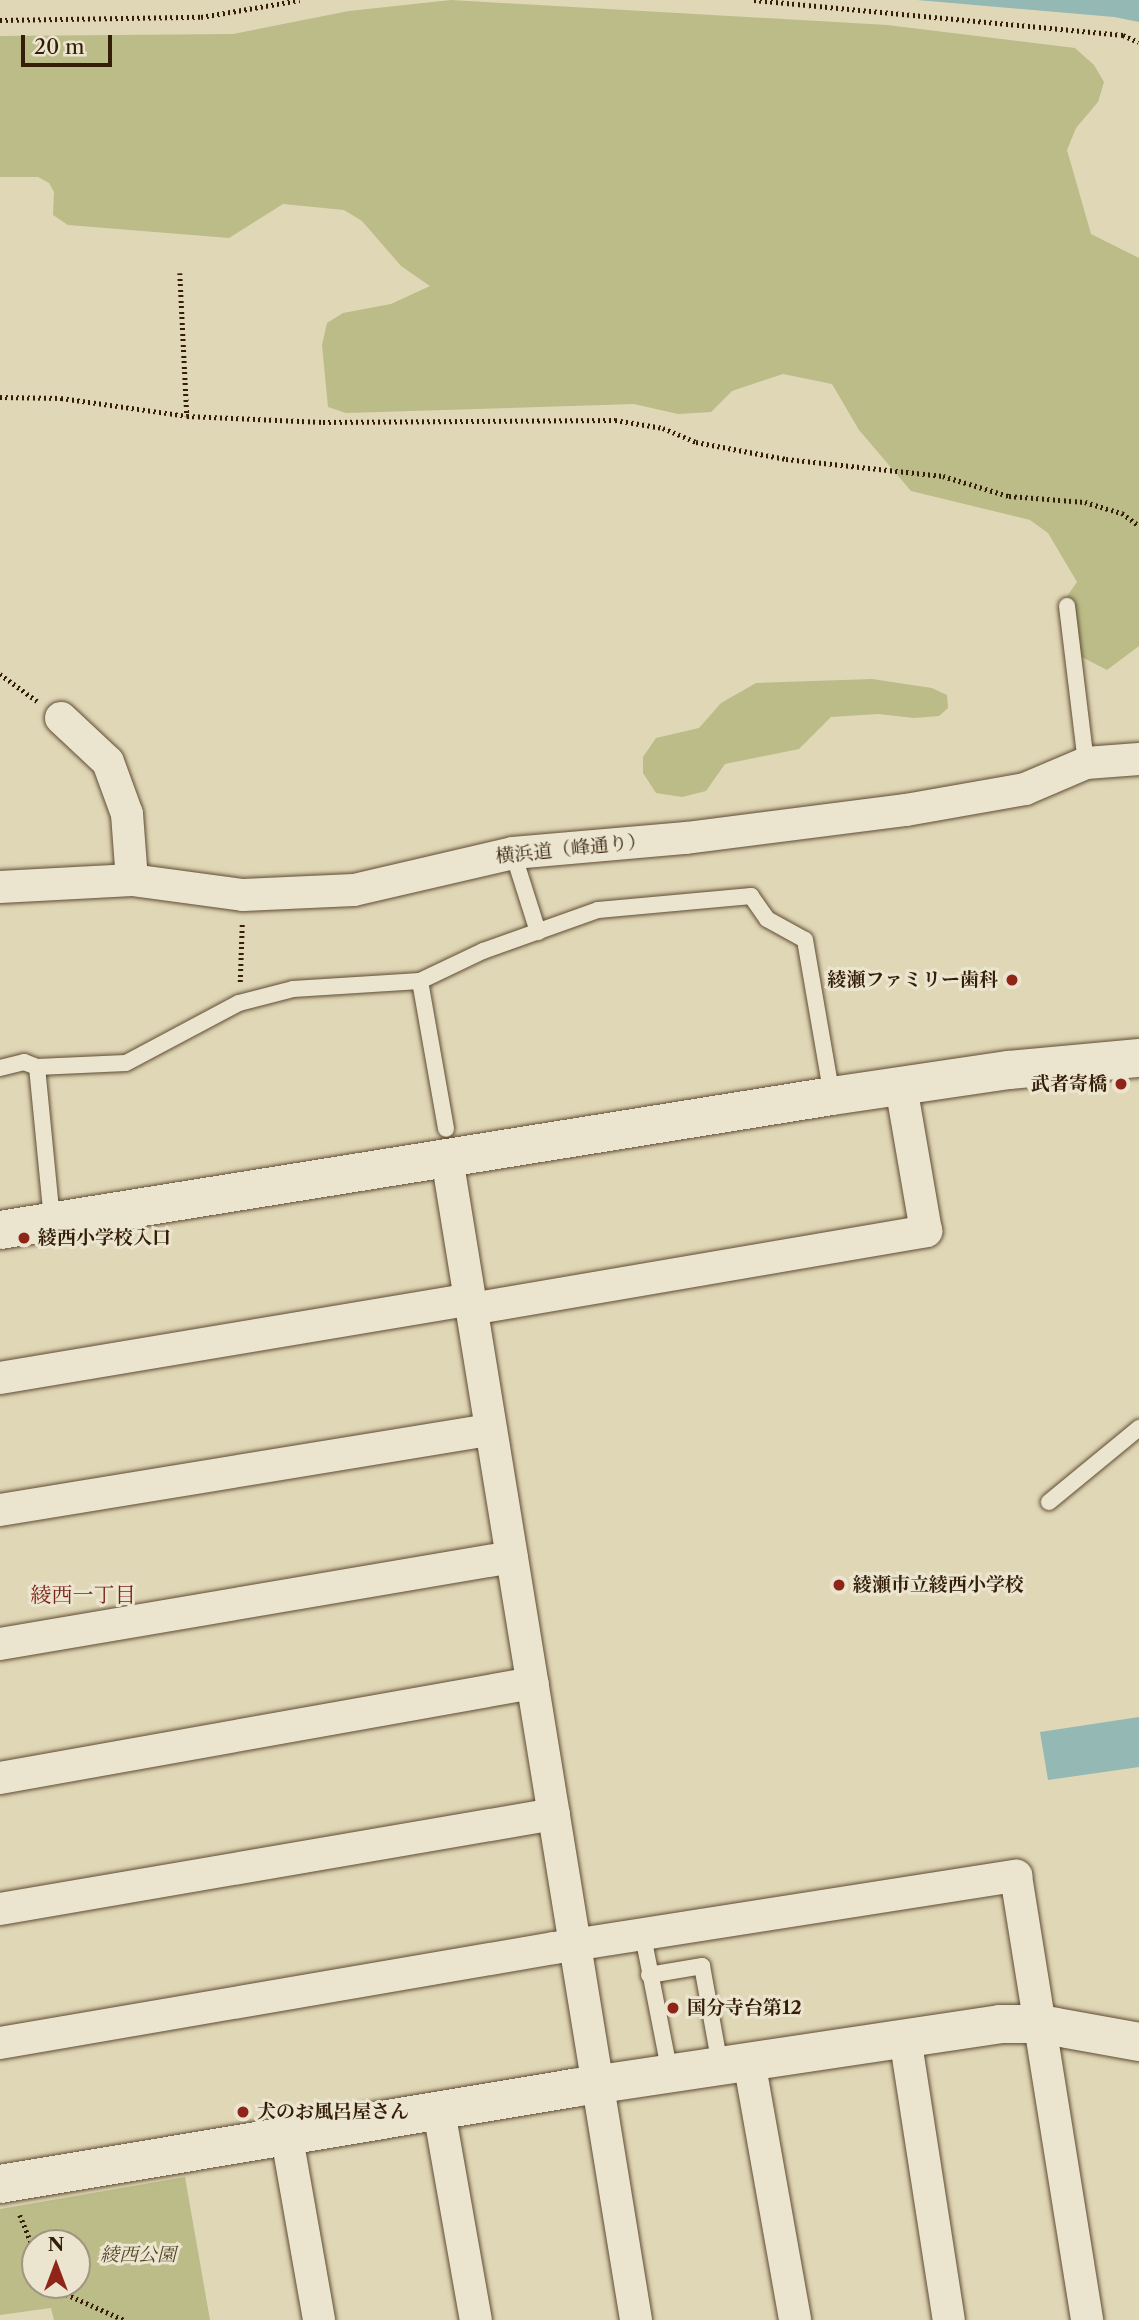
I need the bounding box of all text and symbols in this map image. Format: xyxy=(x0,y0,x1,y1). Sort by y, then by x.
scale bar xyxy=(24,21,116,65)
text: 20 m xyxy=(34,34,85,59)
street label: 横浜道（峰通り） xyxy=(494,830,648,868)
place label: 綾瀬ファミリー歯科 xyxy=(827,969,998,991)
marker: 綾瀬ファミリー歯科 xyxy=(1004,972,1020,988)
place label: 武者寄橋 xyxy=(1031,1073,1107,1095)
marker: 武者寄橋 xyxy=(1113,1076,1129,1092)
place label: 綾西小学校入口 xyxy=(38,1227,171,1249)
marker: 綾西小学校入口 xyxy=(16,1230,32,1246)
place label: 綾瀬市立綾西小学校 xyxy=(853,1574,1024,1596)
marker: 綾瀬市立綾西小学校 xyxy=(831,1577,847,1593)
district label: 綾西一丁目 xyxy=(31,1582,135,1608)
place label: 国分寺台第12 xyxy=(687,1997,802,2019)
marker: 国分寺台第12 xyxy=(665,2000,681,2016)
place label: 犬のお風呂屋さん xyxy=(257,2101,409,2123)
marker: 犬のお風呂屋さん xyxy=(235,2104,251,2120)
north arrow xyxy=(21,2229,91,2299)
text: N xyxy=(48,2233,64,2256)
park label: 綾西公園 xyxy=(100,2244,176,2266)

